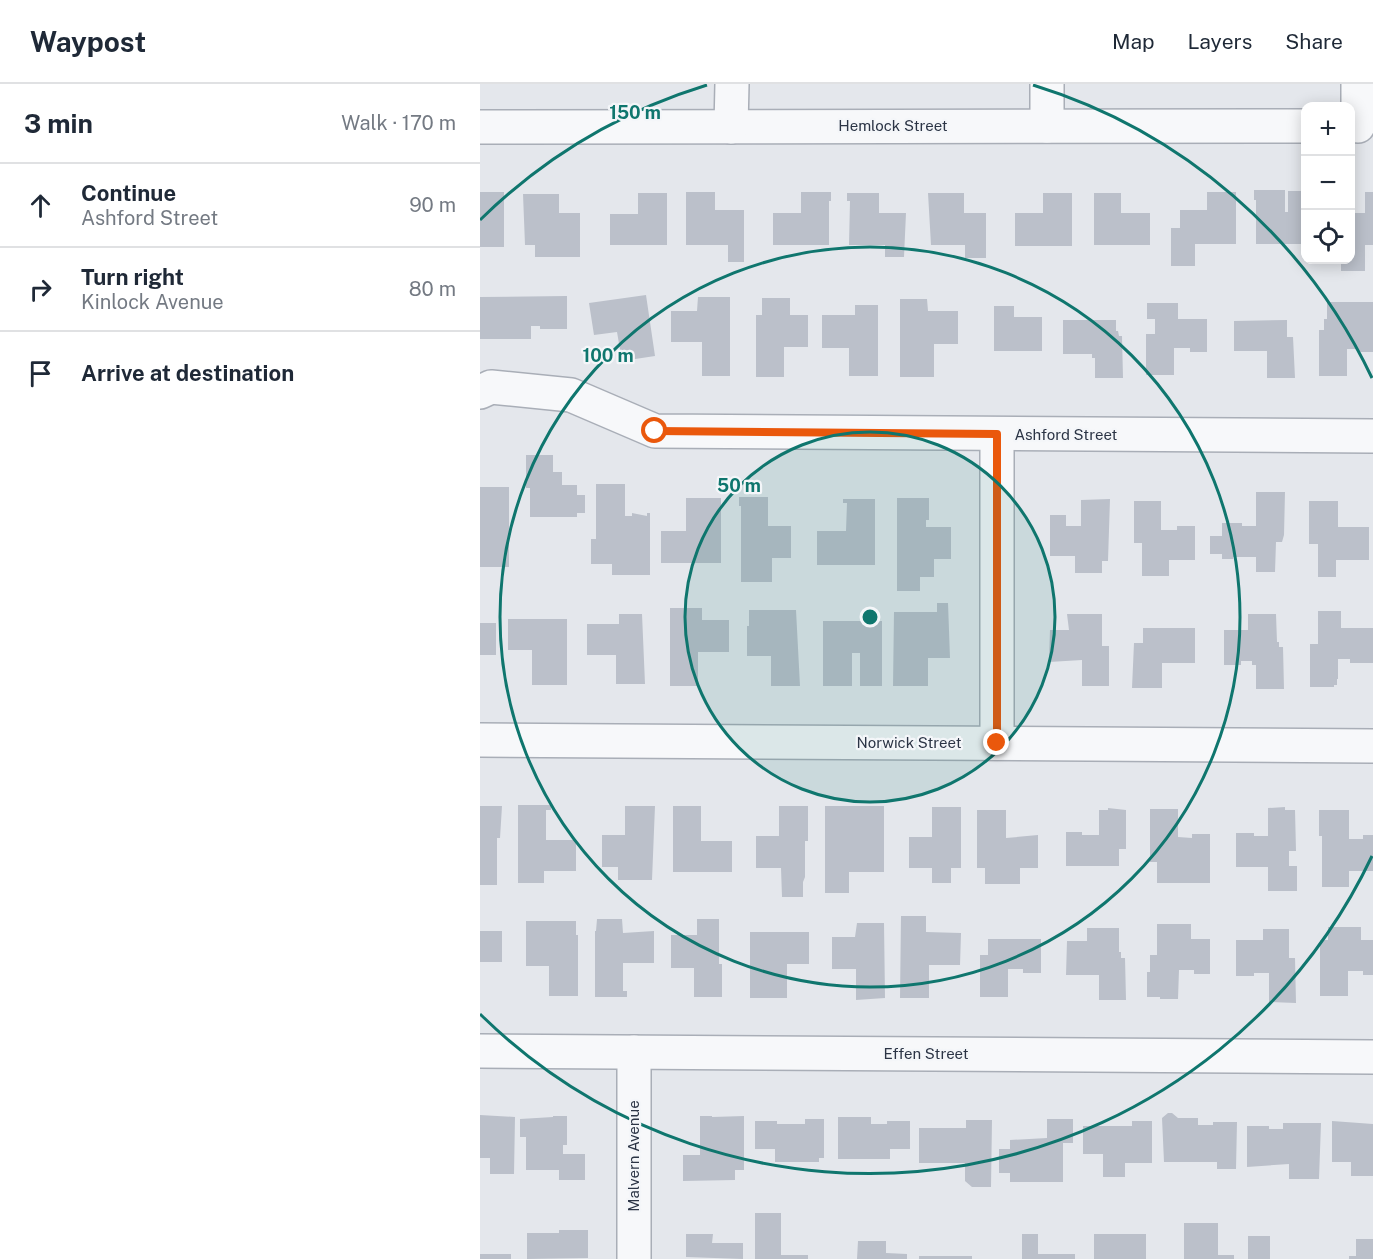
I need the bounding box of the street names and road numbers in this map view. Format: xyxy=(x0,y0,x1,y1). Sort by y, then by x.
street label: Hemlock Street xyxy=(838,117,948,134)
street label: Ashford Street xyxy=(1015,426,1118,443)
street label: Norwick Street xyxy=(856,734,962,751)
street label: Effen Street xyxy=(883,1045,969,1062)
street label: Malvern Avenue xyxy=(625,1100,642,1212)

